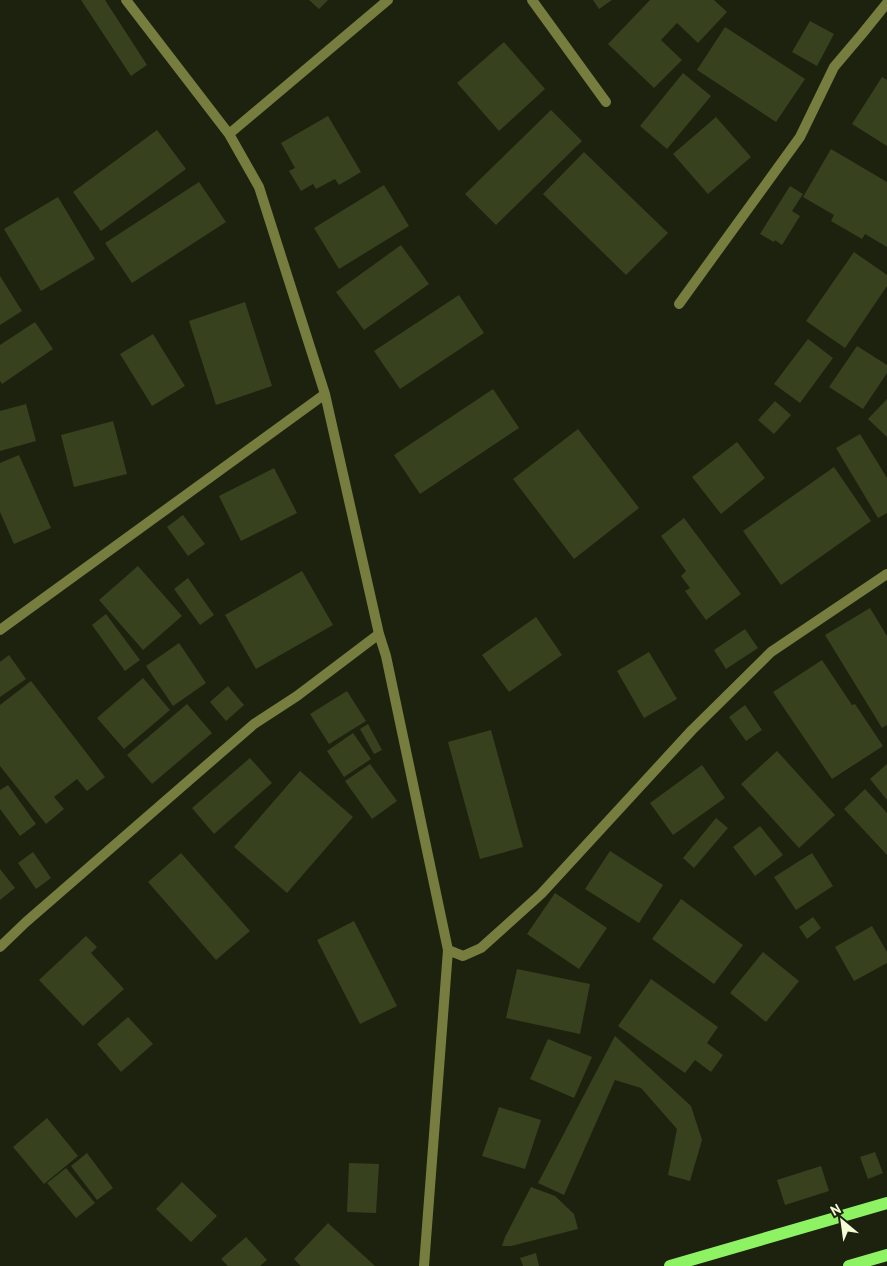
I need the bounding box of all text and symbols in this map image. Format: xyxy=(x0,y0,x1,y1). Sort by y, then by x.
north arrow xyxy=(817,1196,867,1246)
text: N xyxy=(827,1200,844,1220)

